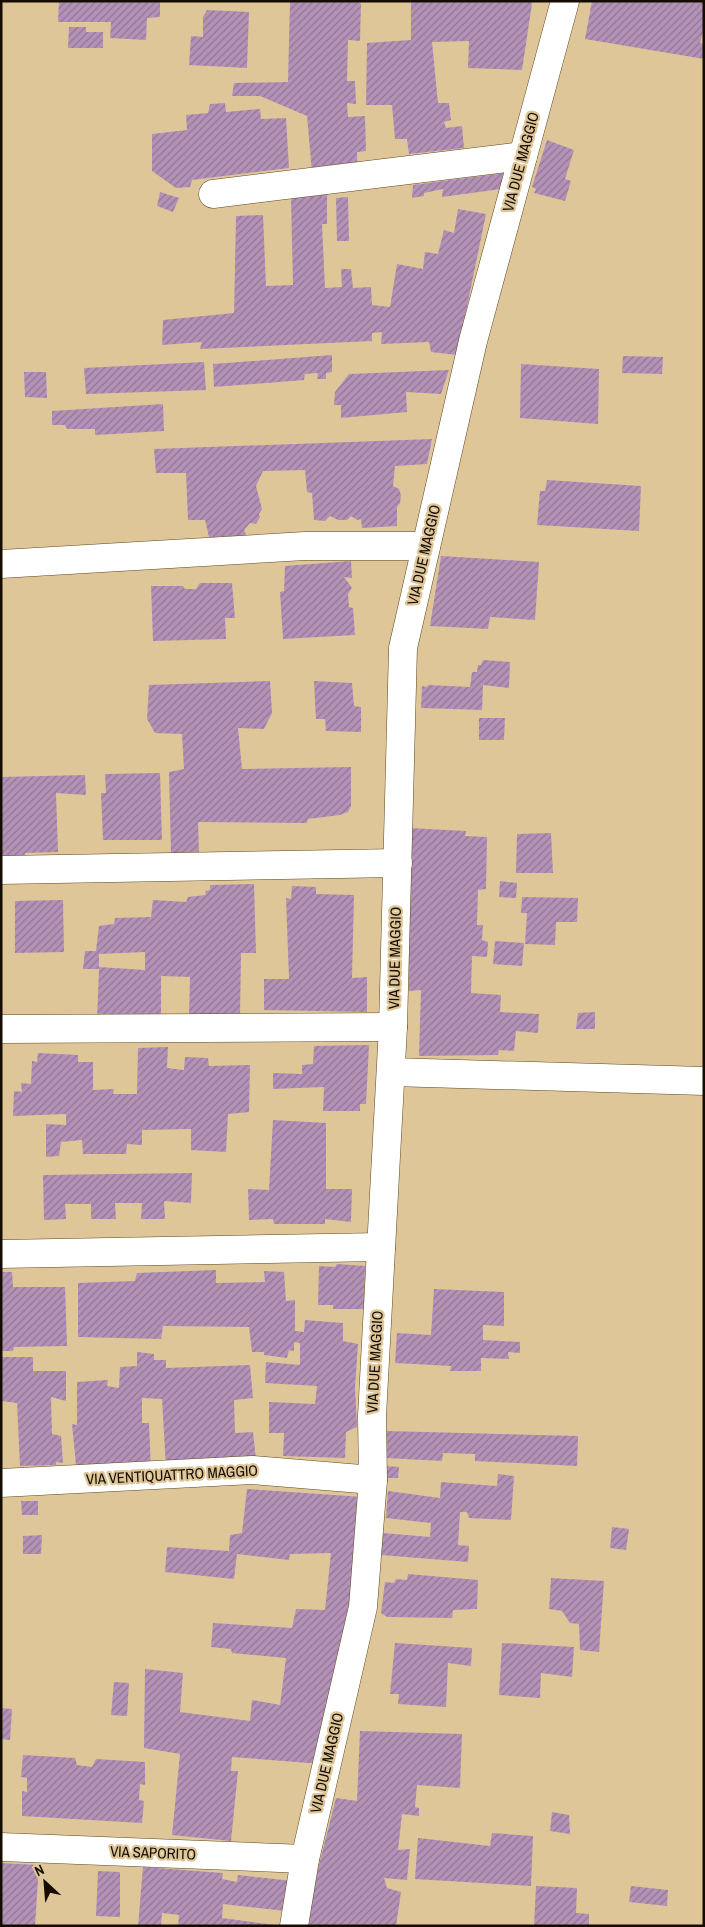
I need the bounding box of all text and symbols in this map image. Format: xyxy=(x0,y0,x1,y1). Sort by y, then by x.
street label: VIA DUE MAGGIO xyxy=(497,110,544,214)
street label: VIA DUE MAGGIO xyxy=(402,503,445,607)
street label: VIA DUE MAGGIO xyxy=(383,907,406,1009)
street label: VIA DUE MAGGIO xyxy=(361,1310,388,1414)
street label: VIA VENTIQUATTRO MAGGIO xyxy=(86,1460,258,1489)
street label: VIA DUE MAGGIO xyxy=(305,1711,348,1815)
street label: VIA SAPORITO xyxy=(110,1841,196,1864)
north arrow xyxy=(20,1857,70,1907)
text: N xyxy=(32,1860,47,1880)

